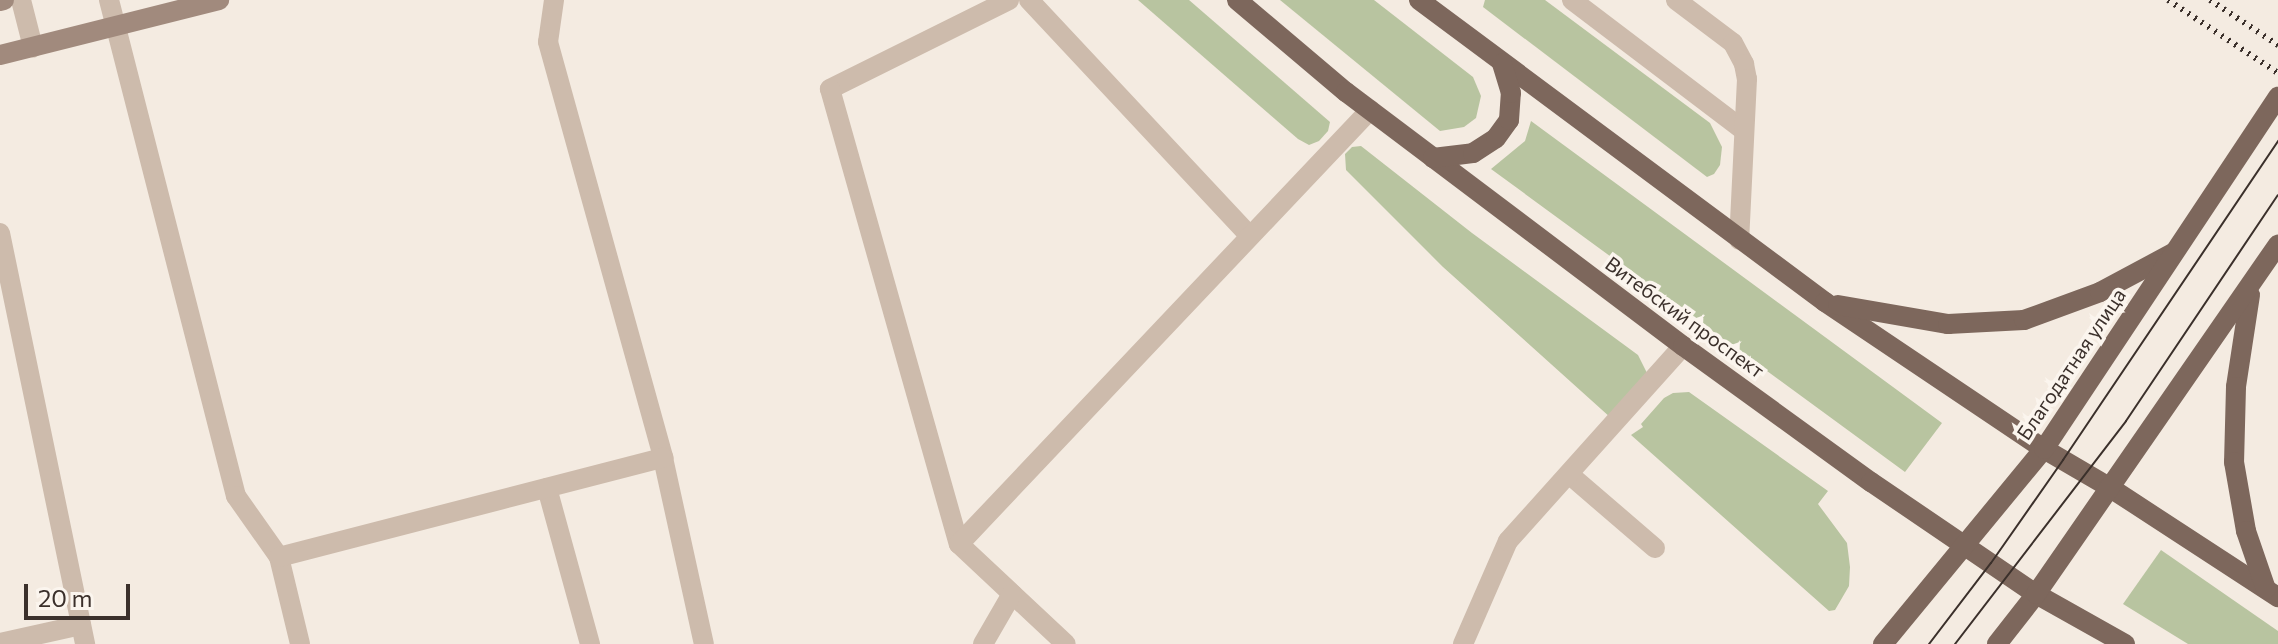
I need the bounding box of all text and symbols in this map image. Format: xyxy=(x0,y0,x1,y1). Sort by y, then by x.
street label: Витебский проспект xyxy=(1601,251,1769,383)
street label: Благодатная улица xyxy=(2012,284,2130,444)
scale bar xyxy=(28,568,134,618)
text: 20 m xyxy=(38,583,92,612)

